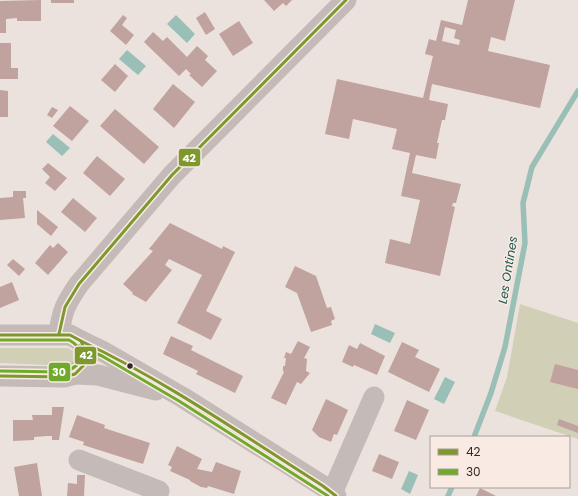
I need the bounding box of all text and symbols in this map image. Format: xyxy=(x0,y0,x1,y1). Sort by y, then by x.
line badge: 42 xyxy=(178,148,201,167)
text: 42 xyxy=(182,150,196,166)
water label: Les Ontines xyxy=(494,235,521,305)
line badge: 42 xyxy=(74,346,97,365)
text: 42 xyxy=(79,347,93,363)
unlabelled marker xyxy=(125,361,135,371)
line badge: 30 xyxy=(48,362,71,382)
text: 30 xyxy=(52,364,66,380)
legend xyxy=(430,436,570,488)
text: 42 xyxy=(466,443,481,460)
text: 30 xyxy=(466,463,481,480)

